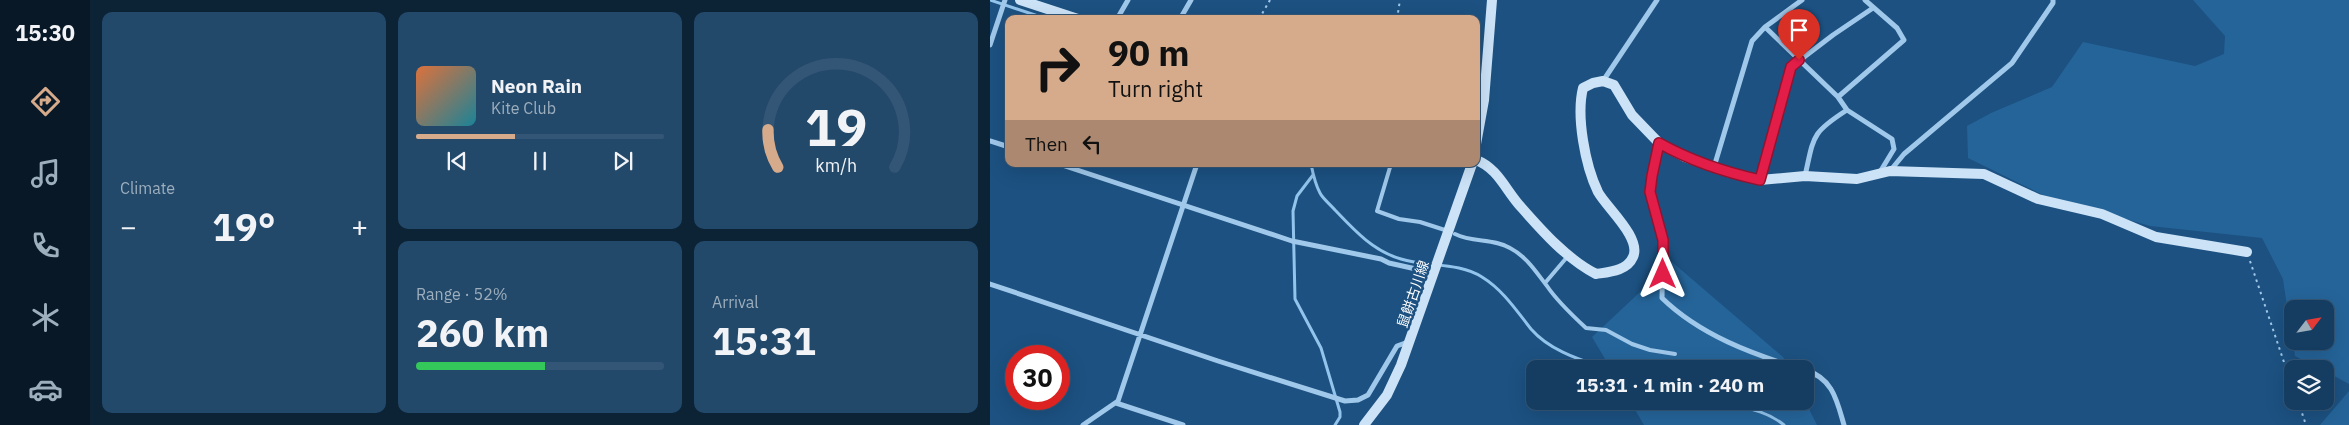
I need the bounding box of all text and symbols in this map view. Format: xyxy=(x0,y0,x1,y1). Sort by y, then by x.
pin xyxy=(1778,9,1820,60)
icon: arrive xyxy=(1785,16,1813,44)
text: 15:30 xyxy=(15,18,75,47)
text: 90 m xyxy=(1108,30,1190,76)
icon: right xyxy=(1025,35,1090,100)
text: Neon Rain xyxy=(491,74,582,98)
text: Turn right xyxy=(1108,74,1203,103)
icon: directions xyxy=(28,84,63,119)
text: 19 xyxy=(805,93,867,160)
text: Kite Club xyxy=(491,98,556,118)
icon: left xyxy=(1078,130,1106,158)
text: Then xyxy=(1025,132,1068,156)
icon: previous xyxy=(443,147,471,175)
icon: pause xyxy=(526,147,554,175)
icon: next xyxy=(609,147,637,175)
text: km/h xyxy=(815,154,857,177)
icon: music xyxy=(28,156,63,191)
text: Climate xyxy=(120,178,175,198)
text: 19° xyxy=(212,202,276,251)
text: − xyxy=(120,208,137,245)
text: + xyxy=(351,208,368,245)
icon: phone xyxy=(28,228,63,263)
position arrow xyxy=(1636,247,1688,299)
street label: 鼠餅古川線 xyxy=(1393,258,1433,330)
text: Range · 52% xyxy=(416,284,508,304)
text: Arrival xyxy=(712,292,759,312)
icon: climate xyxy=(28,300,63,335)
north arrow xyxy=(2284,300,2334,350)
map controls xyxy=(2284,300,2334,410)
text: 260 km xyxy=(416,308,549,357)
text: 15:31 xyxy=(712,316,816,365)
speed limit sign: 30 xyxy=(1005,345,1070,410)
button: layers xyxy=(2284,360,2334,410)
icon: car xyxy=(28,372,63,407)
text: 15:31 · 1 min · 240 m xyxy=(1576,373,1764,397)

